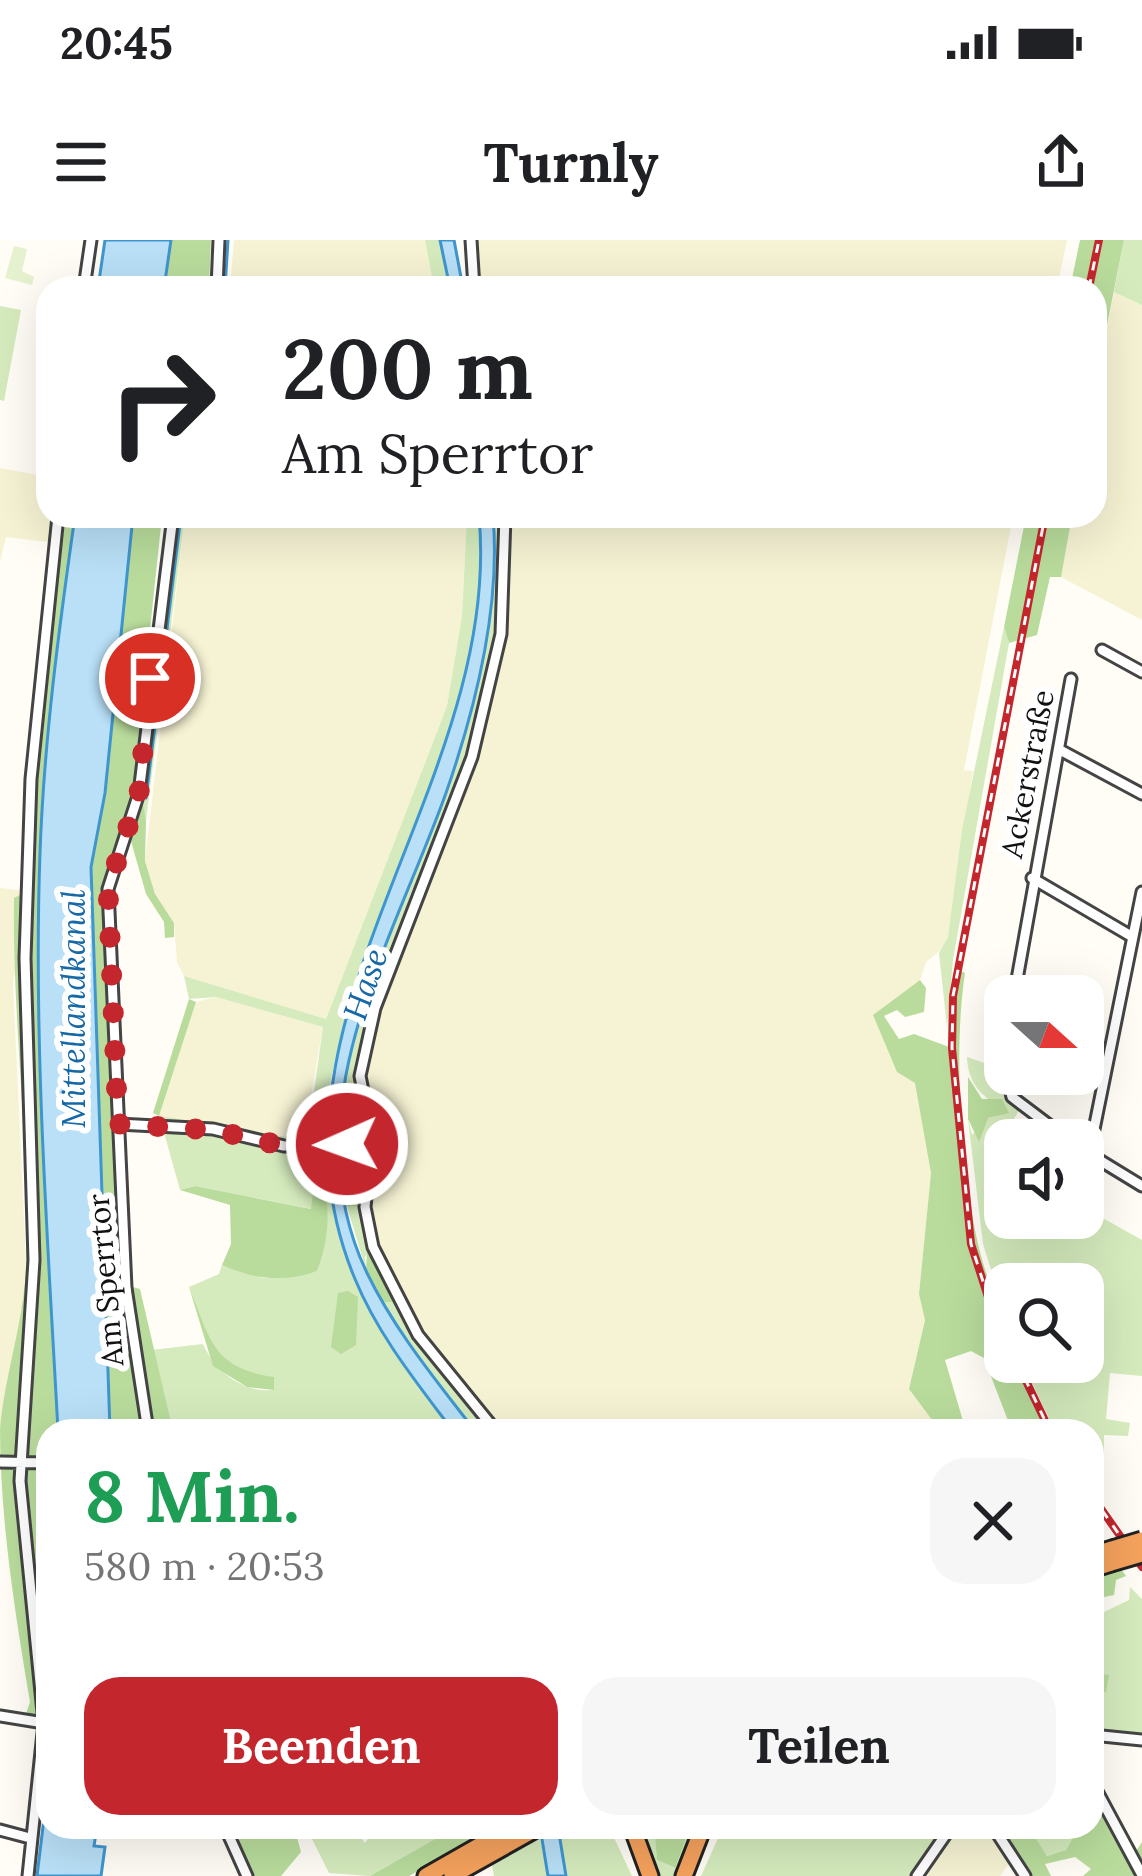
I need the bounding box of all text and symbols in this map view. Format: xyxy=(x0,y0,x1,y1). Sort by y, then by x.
text: 20:45 xyxy=(60,14,173,71)
text: Turnly xyxy=(483,128,659,197)
icon: menu xyxy=(48,129,114,195)
icon: share xyxy=(1028,129,1094,195)
text: 200 m xyxy=(282,314,533,422)
icon: right xyxy=(84,324,240,480)
text: Am Sperrtor xyxy=(282,419,593,488)
pin xyxy=(99,627,201,729)
icon: arrive xyxy=(117,645,183,711)
street label: Ackerstraße xyxy=(992,687,1062,862)
water label: Mittellandkanal xyxy=(52,890,94,1128)
water label: Hase xyxy=(333,943,397,1025)
north arrow xyxy=(984,975,1104,1095)
map controls xyxy=(984,975,1104,1383)
position arrow xyxy=(284,1081,410,1207)
button: sound xyxy=(984,1119,1104,1239)
street label: Am Sperrtor xyxy=(79,1192,132,1369)
button: search xyxy=(984,1263,1104,1383)
text: 8 Min. xyxy=(84,1450,300,1542)
button: close xyxy=(930,1458,1056,1584)
text: 580 m · 20:53 xyxy=(84,1541,325,1591)
button: Beenden xyxy=(84,1677,558,1815)
button: Teilen xyxy=(582,1677,1056,1815)

